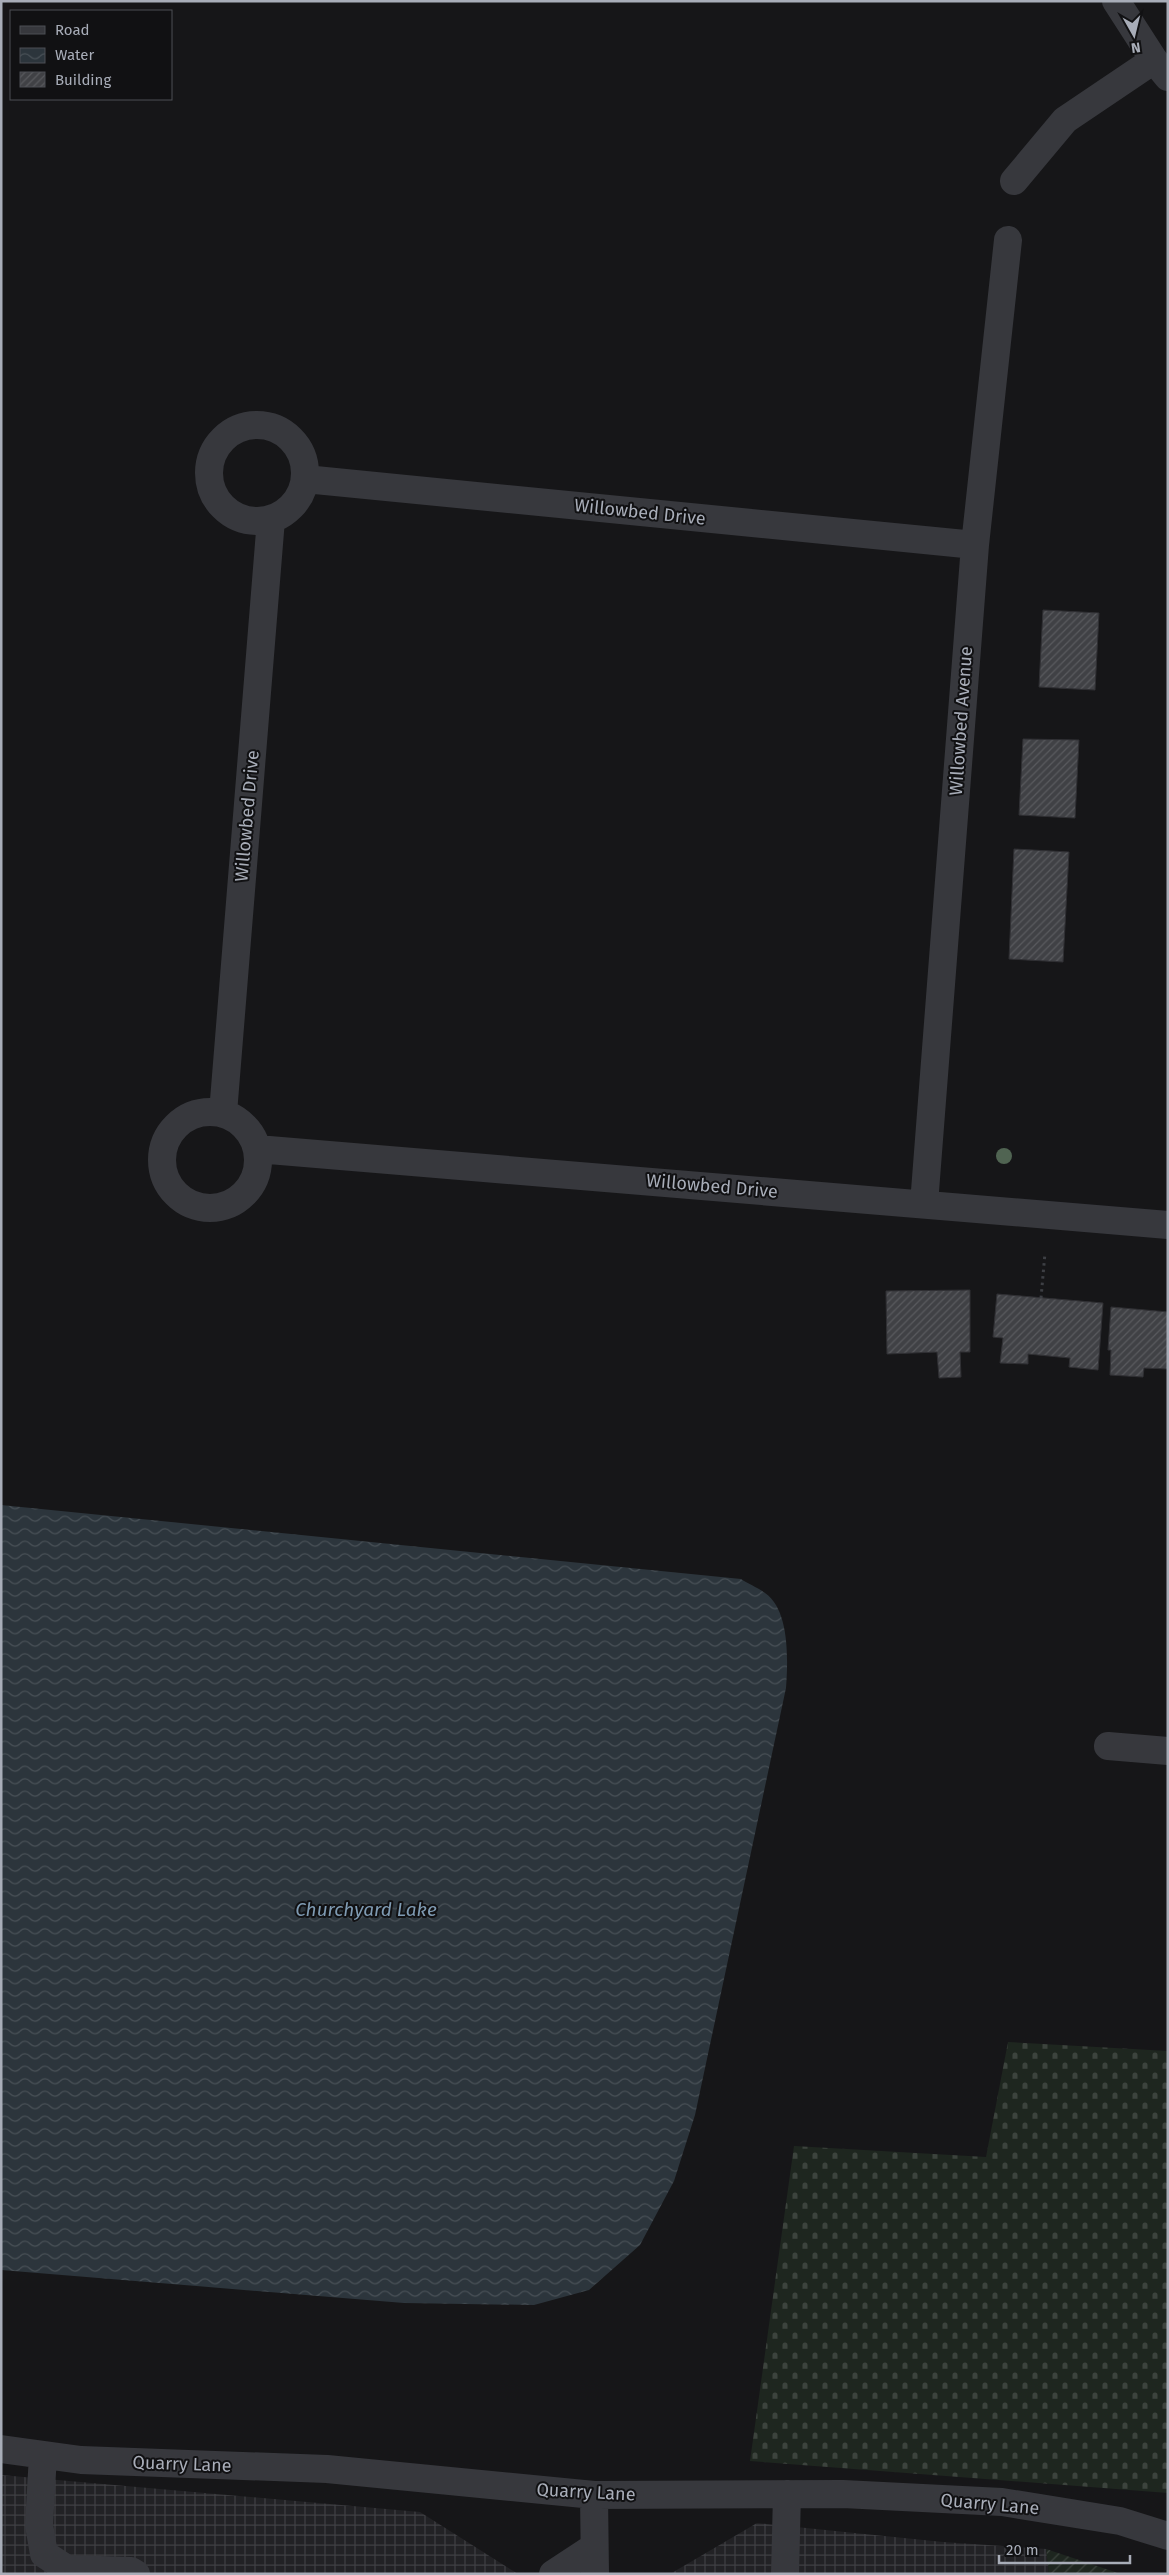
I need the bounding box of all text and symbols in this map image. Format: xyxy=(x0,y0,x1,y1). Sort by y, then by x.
legend xyxy=(10,10,172,100)
north arrow xyxy=(1109,10,1159,60)
text: Road xyxy=(55,21,90,39)
text: N xyxy=(1130,38,1142,56)
text: Water xyxy=(55,46,94,64)
text: Building xyxy=(55,71,111,89)
street label: Willowbed Drive xyxy=(573,494,707,530)
street label: Willowbed Avenue xyxy=(945,646,977,796)
street label: Willowbed Drive xyxy=(230,749,264,883)
street label: Willowbed Drive xyxy=(645,1169,779,1203)
water label: Churchyard Lake xyxy=(295,1898,437,1921)
street label: Quarry Lane xyxy=(132,2451,232,2477)
street label: Quarry Lane xyxy=(536,2478,636,2506)
street label: Quarry Lane xyxy=(940,2489,1040,2519)
scale bar xyxy=(999,2532,1130,2564)
text: 20 m xyxy=(1006,2541,1039,2559)

